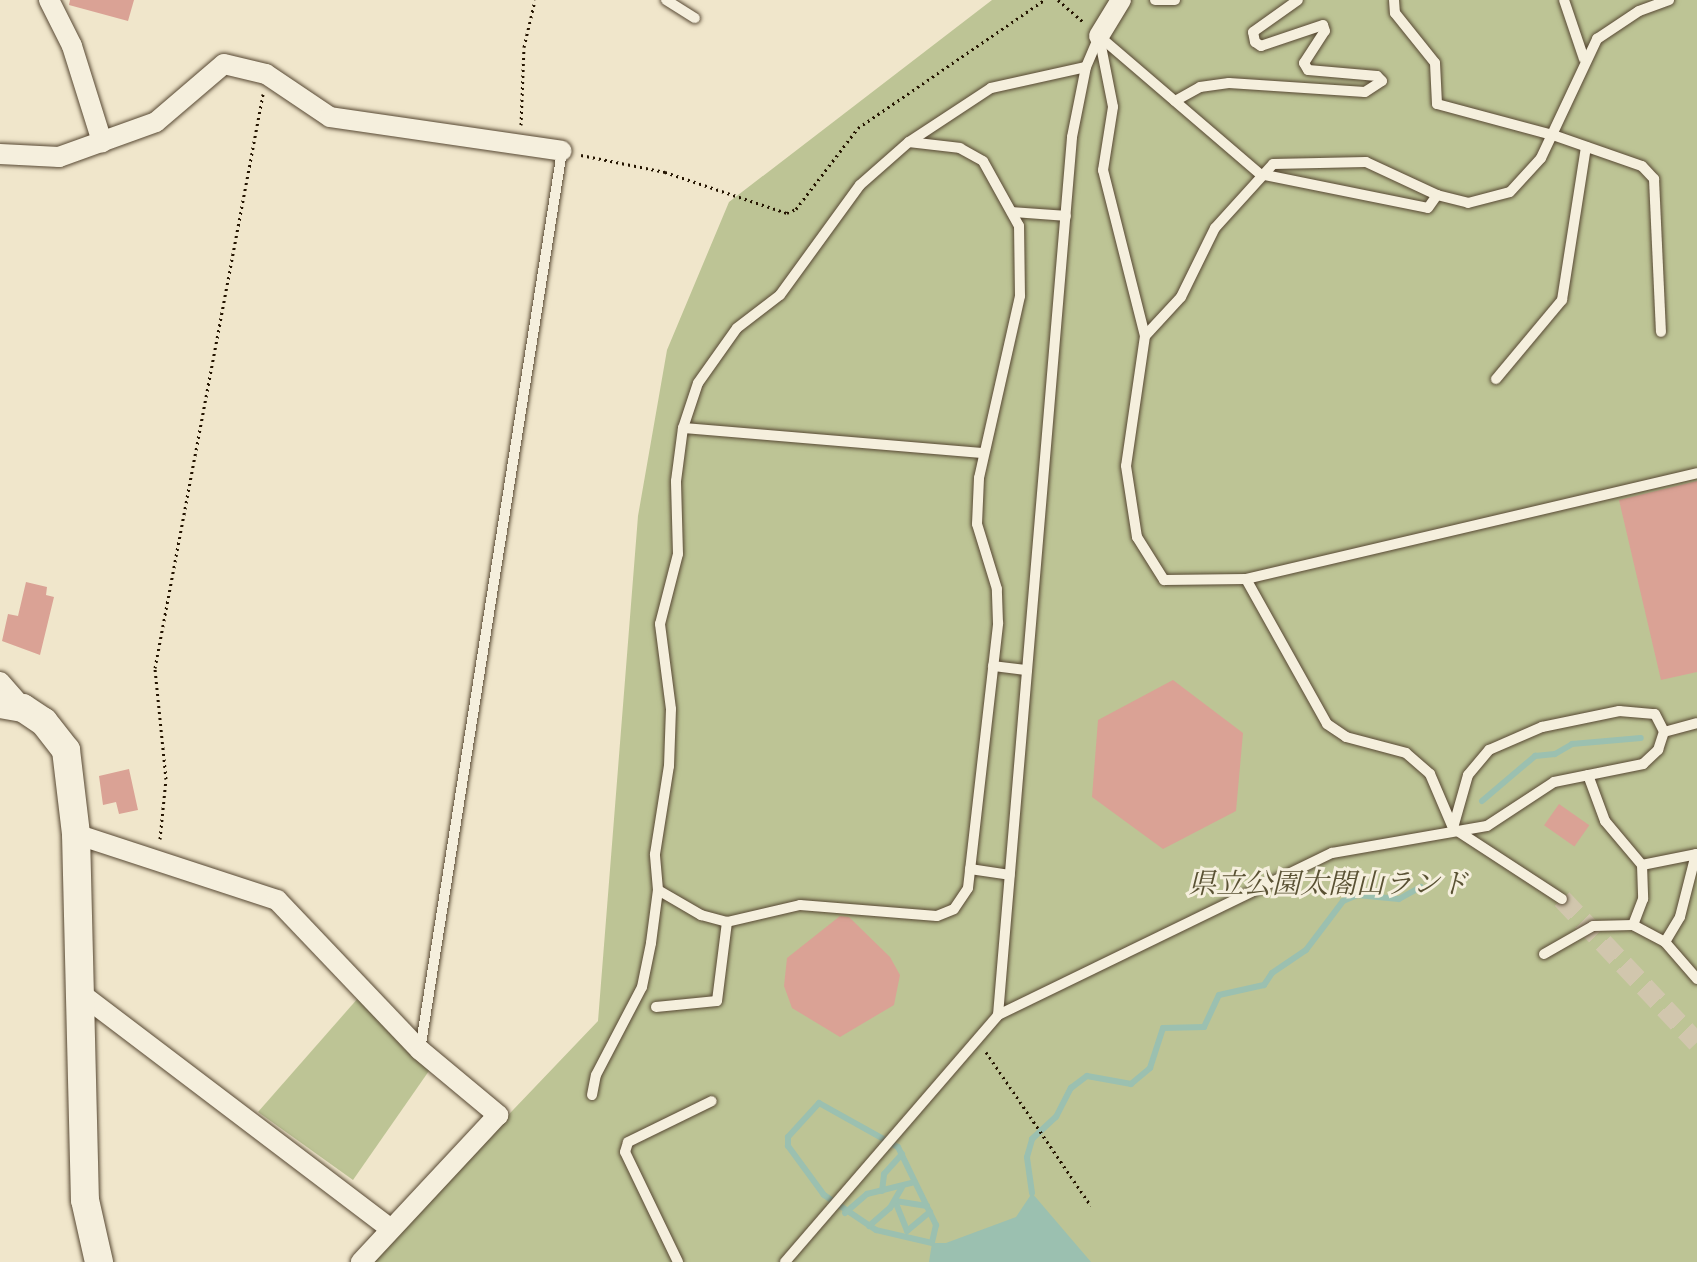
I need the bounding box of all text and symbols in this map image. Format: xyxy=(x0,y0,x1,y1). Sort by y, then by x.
park label: 県立公園太閤山ランド xyxy=(1188,868,1468,902)

